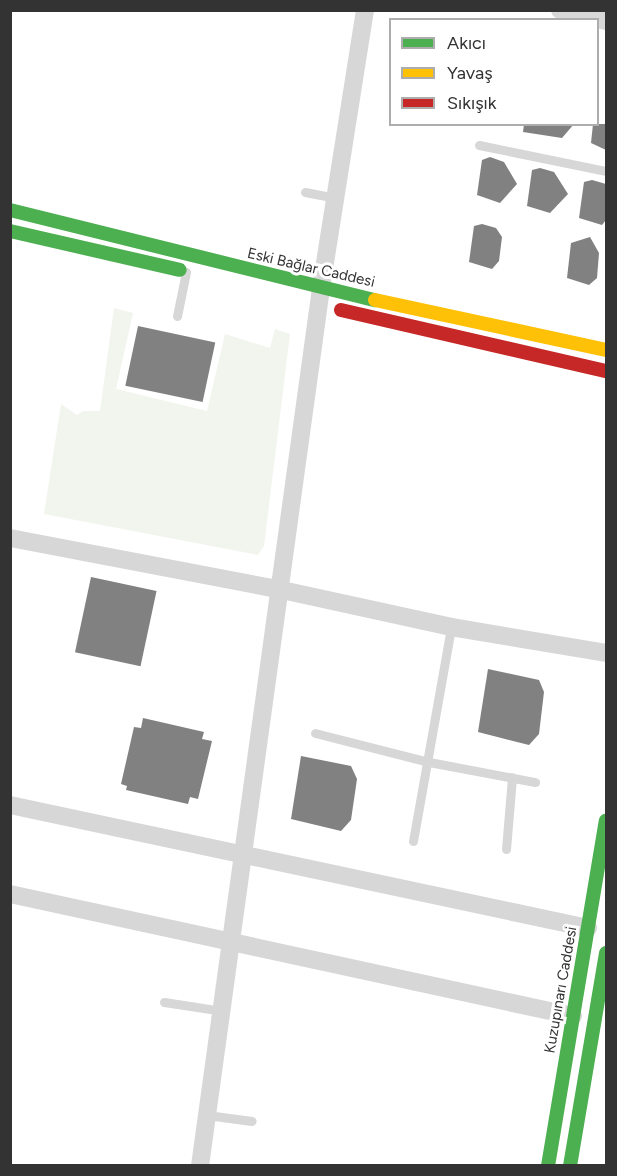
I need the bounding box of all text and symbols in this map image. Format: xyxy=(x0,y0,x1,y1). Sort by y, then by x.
legend xyxy=(389,18,599,126)
text: Akıcı xyxy=(447,32,486,54)
text: Yavaş xyxy=(447,62,493,84)
text: Sıkışık xyxy=(447,92,497,114)
street label: Eski Bağlar Caddesi xyxy=(245,245,377,291)
street label: Kuzupınarı Caddesi xyxy=(541,925,581,1055)

